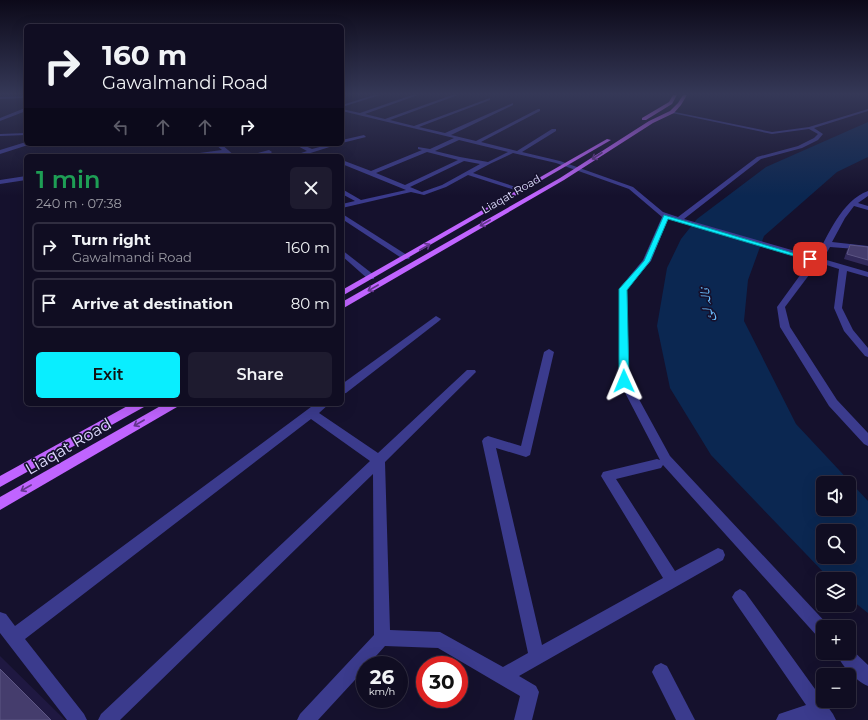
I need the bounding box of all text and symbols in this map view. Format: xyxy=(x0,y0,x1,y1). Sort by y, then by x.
text: 160 m xyxy=(102,38,187,72)
icon: right xyxy=(36,40,88,92)
text: Gawalmandi Road xyxy=(102,72,268,94)
icon: left xyxy=(110,116,132,138)
icon: ahead xyxy=(152,116,174,138)
icon: ahead xyxy=(194,116,216,138)
icon: right xyxy=(236,116,258,138)
one-way arrow xyxy=(591,152,602,160)
text: 1 min xyxy=(36,165,100,194)
button: close xyxy=(290,167,332,209)
street label: Liaqat Road xyxy=(479,171,543,217)
text: 240 m · 07:38 xyxy=(36,195,122,211)
one-way arrow xyxy=(479,220,491,228)
text: Turn right xyxy=(72,230,151,249)
icon: right xyxy=(38,236,60,258)
text: 160 m xyxy=(286,238,330,257)
one-way arrow xyxy=(419,242,431,250)
pin xyxy=(793,242,827,276)
icon: arrive xyxy=(799,248,821,270)
text: Gawalmandi Road xyxy=(72,249,192,265)
one-way arrow xyxy=(367,285,379,293)
water label: نالہ لئ xyxy=(695,285,717,323)
icon: arrive xyxy=(38,292,60,314)
text: Arrive at destination xyxy=(72,294,233,313)
text: 80 m xyxy=(291,294,330,313)
button: Exit xyxy=(36,352,180,398)
button: Share xyxy=(188,352,332,398)
position arrow xyxy=(603,360,645,402)
street label: Liaqat Road xyxy=(22,414,115,479)
one-way arrow xyxy=(133,420,145,428)
map controls xyxy=(816,476,856,708)
button: sound xyxy=(816,476,856,516)
one-way arrow xyxy=(20,485,32,493)
button: search xyxy=(816,524,856,564)
button: layers xyxy=(816,572,856,612)
button: + xyxy=(816,620,856,660)
speed limit sign: 30 xyxy=(416,656,468,708)
text: 26 xyxy=(370,665,394,689)
button: − xyxy=(816,668,856,708)
text: km/h xyxy=(369,685,395,698)

